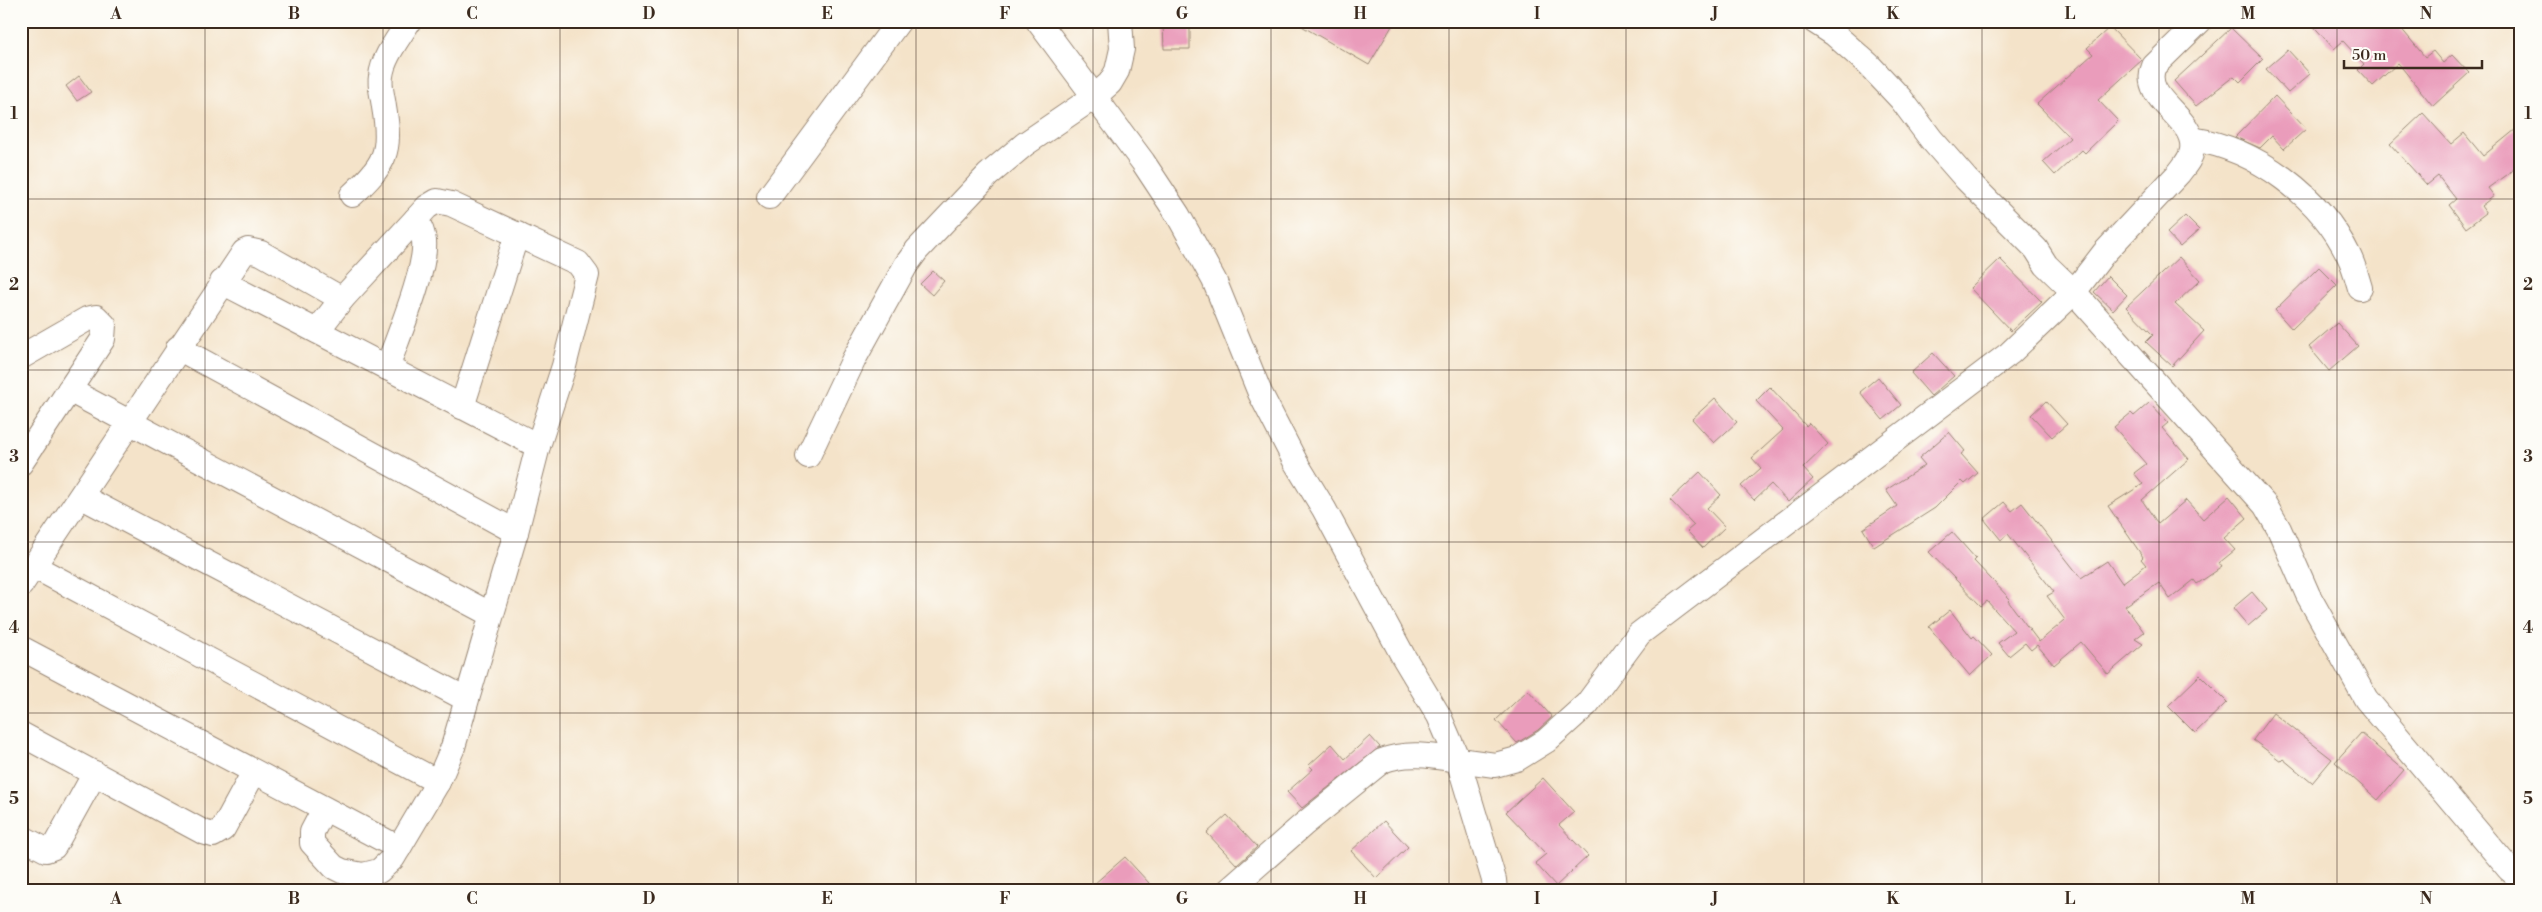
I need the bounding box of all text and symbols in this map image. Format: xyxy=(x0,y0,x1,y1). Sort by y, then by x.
text: A xyxy=(109,4,122,24)
text: B xyxy=(288,4,300,24)
text: C xyxy=(466,4,478,24)
text: D xyxy=(643,4,656,24)
text: E xyxy=(821,4,833,24)
text: F xyxy=(999,4,1011,24)
text: G xyxy=(1176,4,1189,24)
text: H xyxy=(1353,4,1367,24)
text: I xyxy=(1534,4,1540,24)
text: J xyxy=(1710,4,1718,24)
text: K xyxy=(1887,4,1901,24)
text: L xyxy=(2065,4,2076,24)
text: M xyxy=(2241,4,2256,24)
text: N xyxy=(2420,4,2433,24)
scale bar xyxy=(2344,38,2482,70)
text: 50 m xyxy=(2352,46,2386,65)
text: 1 xyxy=(10,104,18,124)
text: 1 xyxy=(2524,104,2532,124)
text: 2 xyxy=(9,275,19,295)
text: 2 xyxy=(2523,275,2533,295)
text: 3 xyxy=(9,447,19,467)
text: 3 xyxy=(2523,447,2533,467)
text: 4 xyxy=(9,618,20,638)
text: 4 xyxy=(2523,618,2534,638)
text: 5 xyxy=(9,789,19,809)
text: 5 xyxy=(2523,789,2533,809)
text: A xyxy=(109,889,122,909)
text: B xyxy=(288,889,300,909)
text: C xyxy=(466,889,478,909)
text: D xyxy=(643,889,656,909)
text: E xyxy=(821,889,833,909)
text: F xyxy=(999,889,1011,909)
text: G xyxy=(1176,889,1189,909)
text: H xyxy=(1353,889,1367,909)
text: I xyxy=(1534,889,1540,909)
text: J xyxy=(1710,889,1718,909)
text: K xyxy=(1887,889,1901,909)
text: L xyxy=(2065,889,2076,909)
text: M xyxy=(2241,889,2256,909)
text: N xyxy=(2420,889,2433,909)

